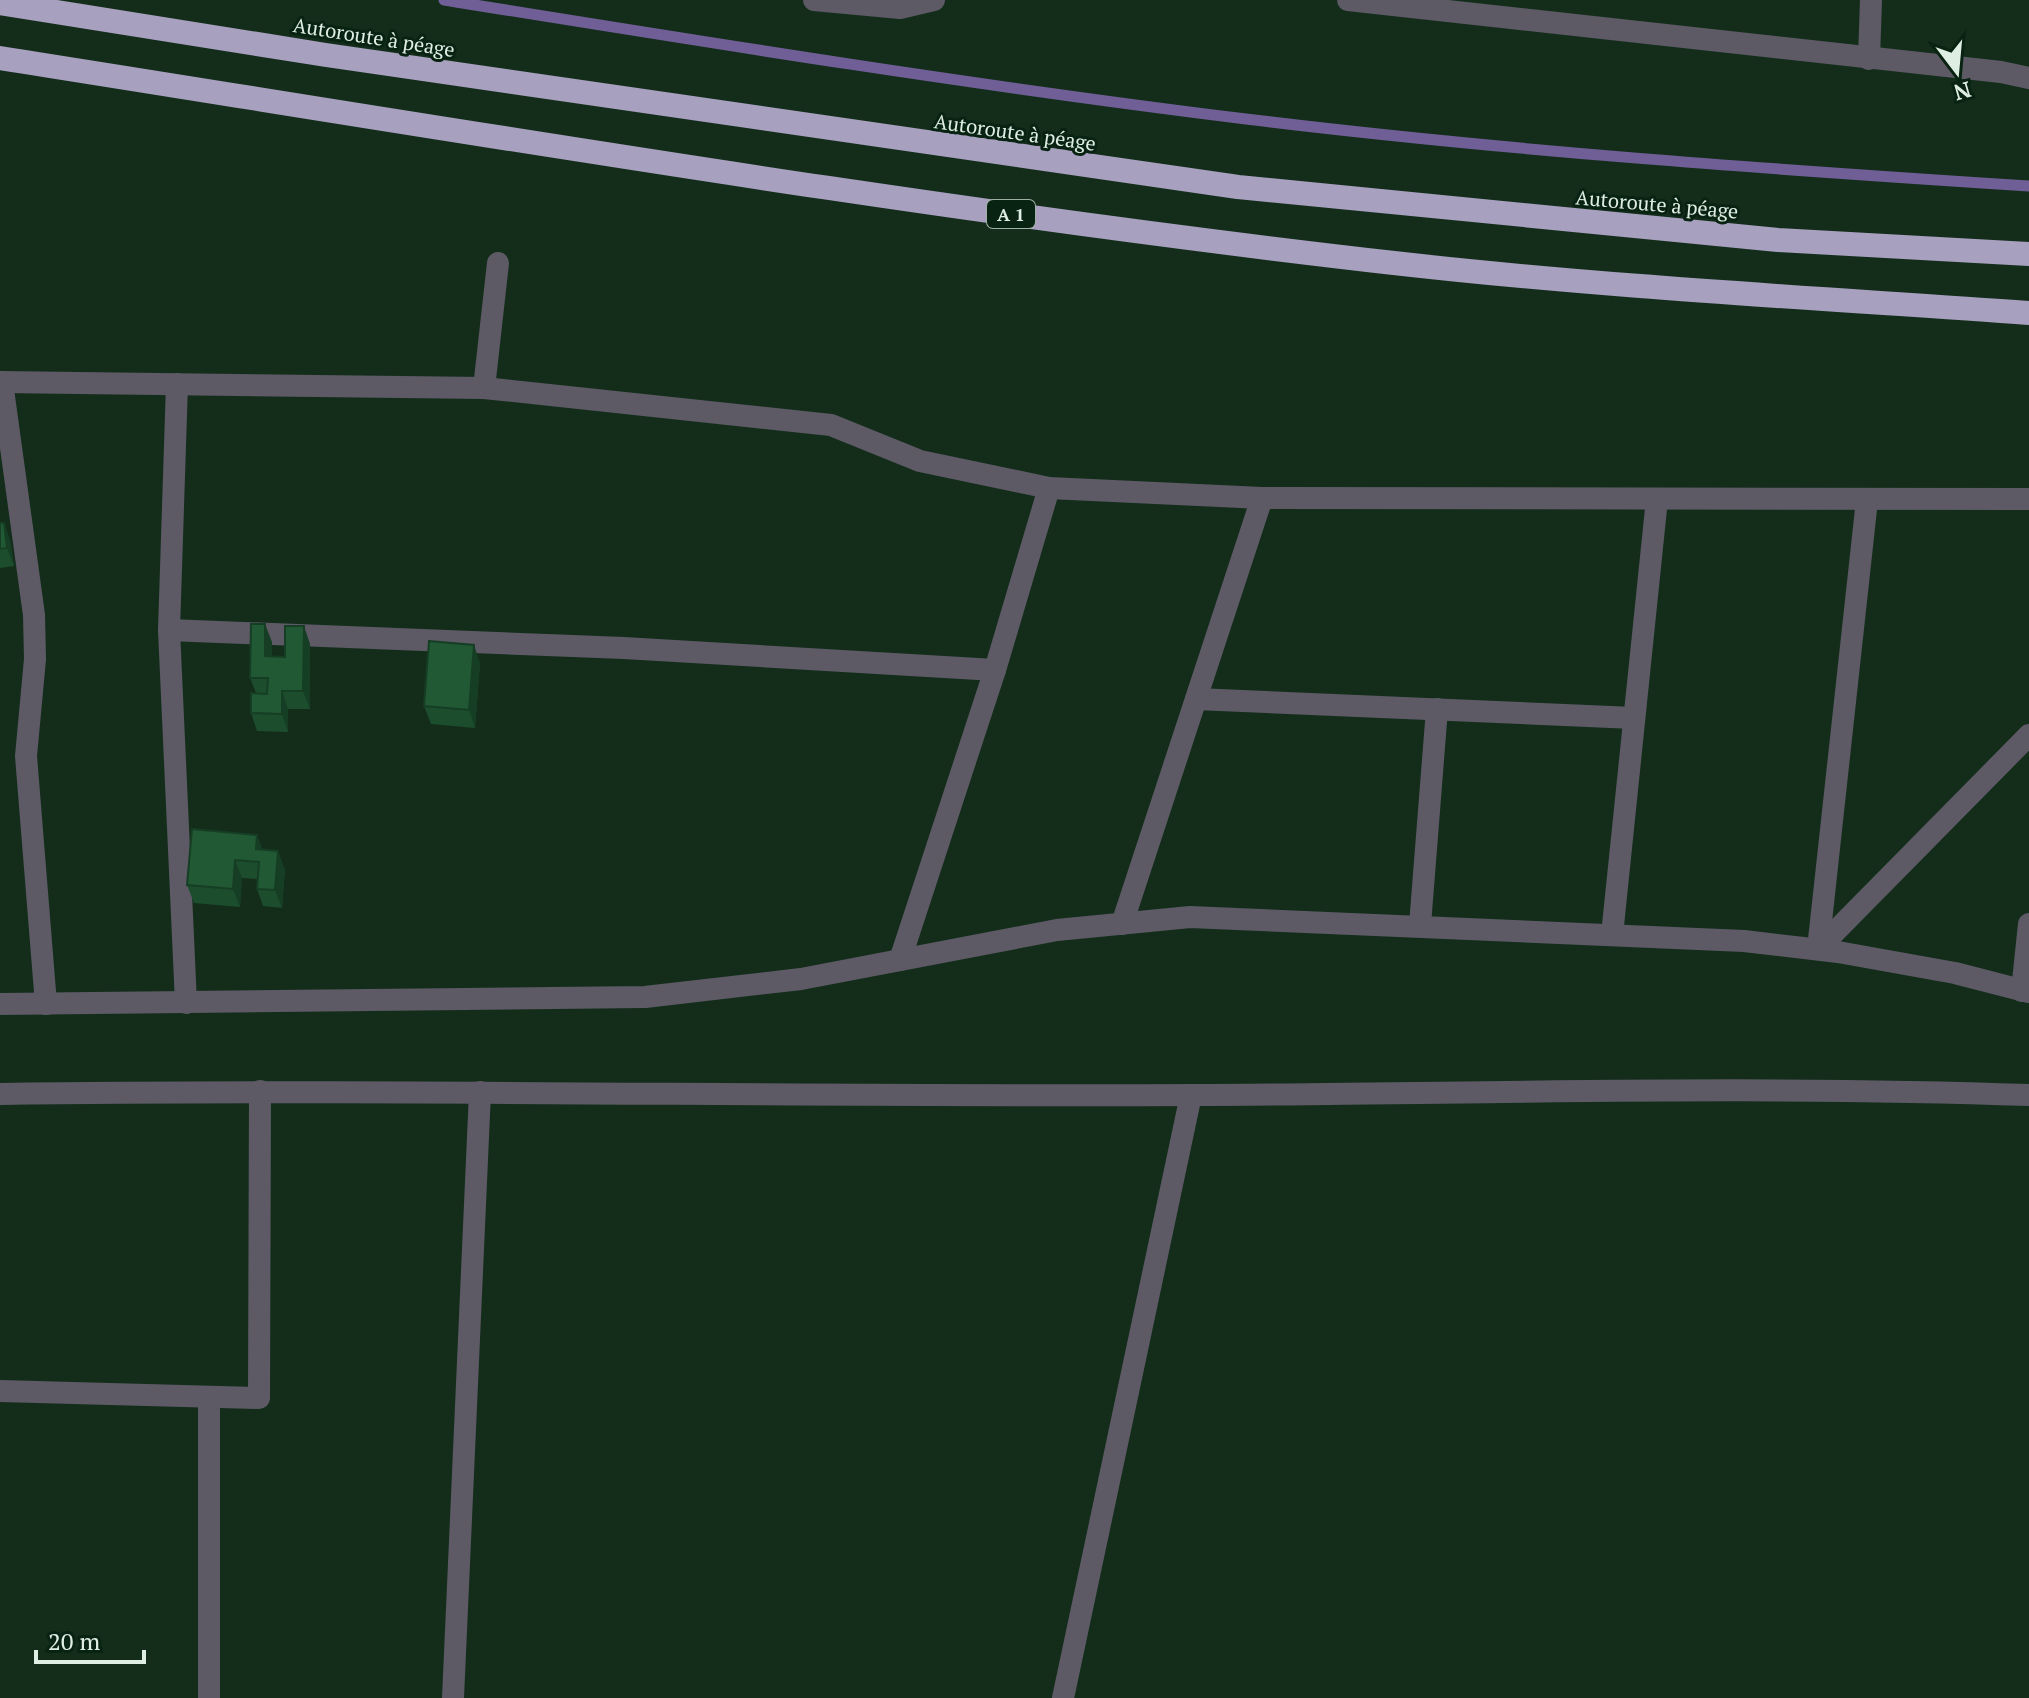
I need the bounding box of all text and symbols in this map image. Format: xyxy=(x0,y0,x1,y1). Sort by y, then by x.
street label: Autoroute à péage xyxy=(291,11,457,63)
north arrow xyxy=(1917,32,1997,112)
text: N xyxy=(1950,75,1975,108)
street label: Autoroute à péage xyxy=(932,107,1098,157)
street label: Autoroute à péage xyxy=(1575,183,1739,225)
road number: A 1 xyxy=(987,200,1035,228)
scale bar xyxy=(36,1614,144,1664)
text: 20 m xyxy=(48,1625,100,1657)

